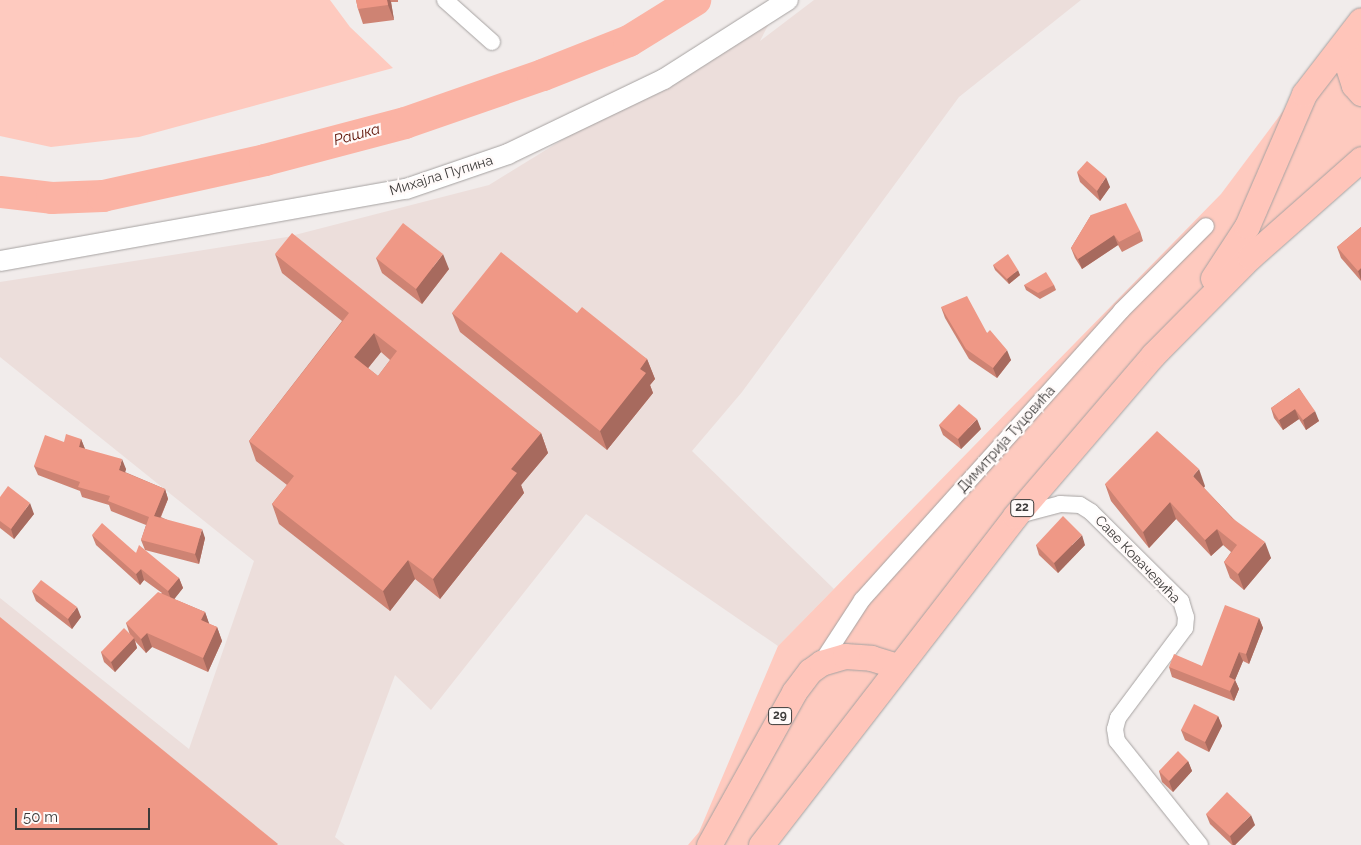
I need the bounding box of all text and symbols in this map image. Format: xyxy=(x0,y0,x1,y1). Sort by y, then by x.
water label: Рашка xyxy=(332,120,382,150)
street label: Михајла Пупина xyxy=(387,151,495,199)
street label: Димитрија Туцовића xyxy=(954,382,1058,496)
road number: 22 xyxy=(1010,498,1034,518)
street label: Саве Ковачевића xyxy=(1092,512,1184,606)
road number: 29 xyxy=(768,706,792,726)
scale bar xyxy=(18,798,152,830)
text: 50 m xyxy=(23,808,58,826)

